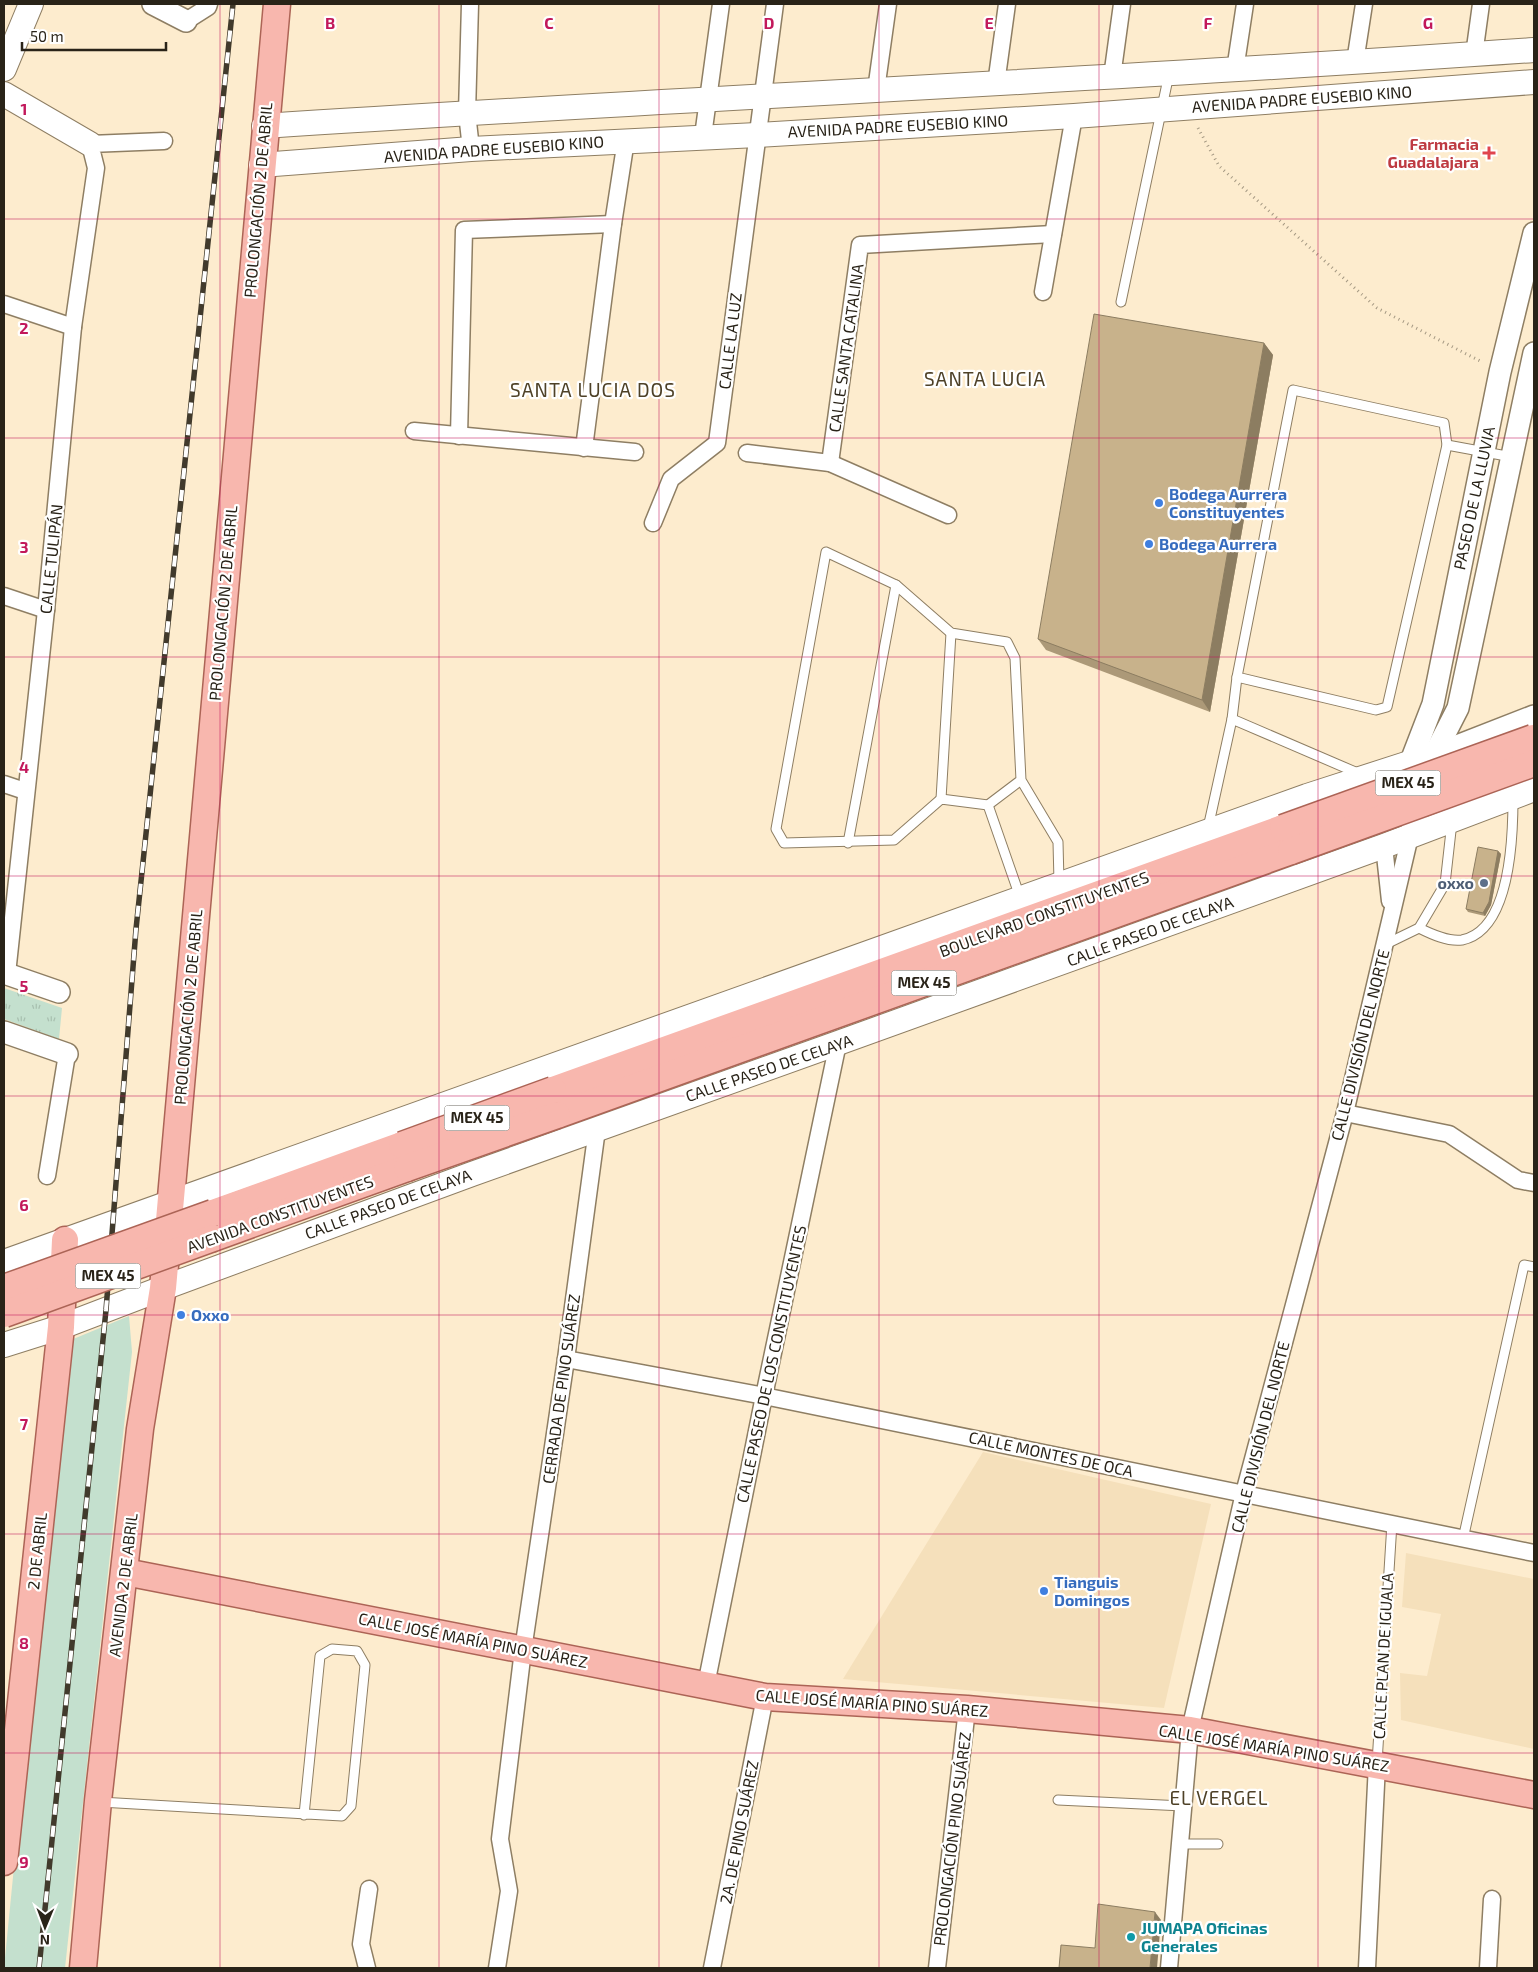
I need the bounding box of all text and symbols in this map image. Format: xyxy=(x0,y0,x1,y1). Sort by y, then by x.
text: B xyxy=(325,13,335,32)
text: C xyxy=(544,13,554,32)
text: D xyxy=(764,13,775,32)
text: E xyxy=(984,13,994,32)
text: F xyxy=(1204,13,1213,32)
text: G xyxy=(1423,13,1433,32)
scale bar xyxy=(22,20,166,52)
text: 50 m xyxy=(30,27,64,45)
street label: AVENIDA PADRE EUSEBIO KINO xyxy=(1191,81,1413,116)
text: 1 xyxy=(21,99,27,118)
street label: PROLONGACIÓN 2 DE ABRIL xyxy=(239,101,276,299)
street label: AVENIDA PADRE EUSEBIO KINO xyxy=(787,110,1009,141)
street label: AVENIDA PADRE EUSEBIO KINO xyxy=(383,131,605,166)
place label: Farmacia Guadalajara xyxy=(1388,134,1479,171)
marker: Farmacia Guadalajara xyxy=(1483,147,1495,159)
street label: CALLE SANTA CATALINA xyxy=(824,262,867,433)
street label: CALLE LA LUZ xyxy=(714,292,745,390)
text: 2 xyxy=(19,318,29,337)
district label: SANTA LUCIA xyxy=(924,367,1046,390)
district label: SANTA LUCIA DOS xyxy=(510,378,676,401)
street label: PASEO DE LA LLUVIA xyxy=(1449,424,1498,571)
place label: Bodega Aurrera Constituyentes xyxy=(1169,484,1287,522)
marker: Bodega Aurrera Constituyentes xyxy=(1153,497,1165,509)
street label: CALLE TULIPÁN xyxy=(35,503,66,615)
street label: PROLONGACIÓN 2 DE ABRIL xyxy=(204,504,241,702)
place label: Bodega Aurrera xyxy=(1159,534,1277,553)
text: 3 xyxy=(19,537,29,556)
marker: Bodega Aurrera xyxy=(1143,538,1155,550)
text: 4 xyxy=(19,757,29,776)
road number: MEX 45 xyxy=(1376,770,1440,796)
street label: BOULEVARD CONSTITUYENTES xyxy=(936,867,1151,960)
place label: oxxo xyxy=(1437,873,1474,892)
marker: oxxo xyxy=(1478,877,1490,889)
street label: CALLE PASEO DE CELAYA xyxy=(1064,892,1236,970)
street label: PROLONGACIÓN 2 DE ABRIL xyxy=(169,908,206,1106)
street label: CALLE DIVISIÓN DEL NORTE xyxy=(1327,947,1393,1142)
road number: MEX 45 xyxy=(892,970,956,996)
text: 5 xyxy=(20,976,29,995)
street label: CALLE PASEO DE CELAYA xyxy=(683,1030,855,1105)
road number: MEX 45 xyxy=(444,1106,510,1130)
street label: CALLE PASEO DE CELAYA xyxy=(302,1165,474,1243)
street label: AVENIDA CONSTITUYENTES xyxy=(184,1171,376,1256)
text: 6 xyxy=(19,1195,29,1214)
street label: CALLE PASEO DE LOS CONSTITUYENTES xyxy=(732,1223,809,1504)
road number: MEX 45 xyxy=(76,1264,140,1288)
street label: CERRADA DE PINO SUÁREZ xyxy=(538,1293,583,1485)
place label: Oxxo xyxy=(191,1305,229,1324)
marker: Oxxo xyxy=(175,1309,187,1321)
street label: CALLE DIVISIÓN DEL NORTE xyxy=(1227,1339,1293,1534)
text: 7 xyxy=(20,1414,29,1433)
street label: CALLE MONTES DE OCA xyxy=(967,1427,1135,1480)
street label: 2 DE ABRIL xyxy=(23,1511,50,1590)
street label: AVENIDA 2 DE ABRIL xyxy=(104,1512,141,1658)
place label: Tianguis Domingos xyxy=(1054,1572,1130,1609)
street label: CALLE PLAN DE IGUALA xyxy=(1369,1572,1396,1740)
marker: Tianguis Domingos xyxy=(1038,1585,1050,1597)
street label: CALLE JOSÉ MARÍA PINO SUÁREZ xyxy=(357,1608,589,1671)
text: 8 xyxy=(19,1633,29,1652)
street label: CALLE JOSÉ MARÍA PINO SUÁREZ xyxy=(755,1685,989,1720)
street label: CALLE JOSÉ MARÍA PINO SUÁREZ xyxy=(1157,1720,1391,1775)
street label: PROLONGACIÓN PINO SUÁREZ xyxy=(929,1731,974,1947)
street label: 2A. DE PINO SUÁREZ xyxy=(715,1758,762,1905)
district label: EL VERGEL xyxy=(1169,1786,1269,1809)
text: 9 xyxy=(19,1852,29,1871)
north arrow xyxy=(20,1902,70,1952)
place label: JUMAPA Oficinas Generales xyxy=(1141,1918,1267,1955)
marker: JUMAPA Oficinas Generales xyxy=(1125,1931,1137,1943)
text: N xyxy=(40,1932,50,1949)

